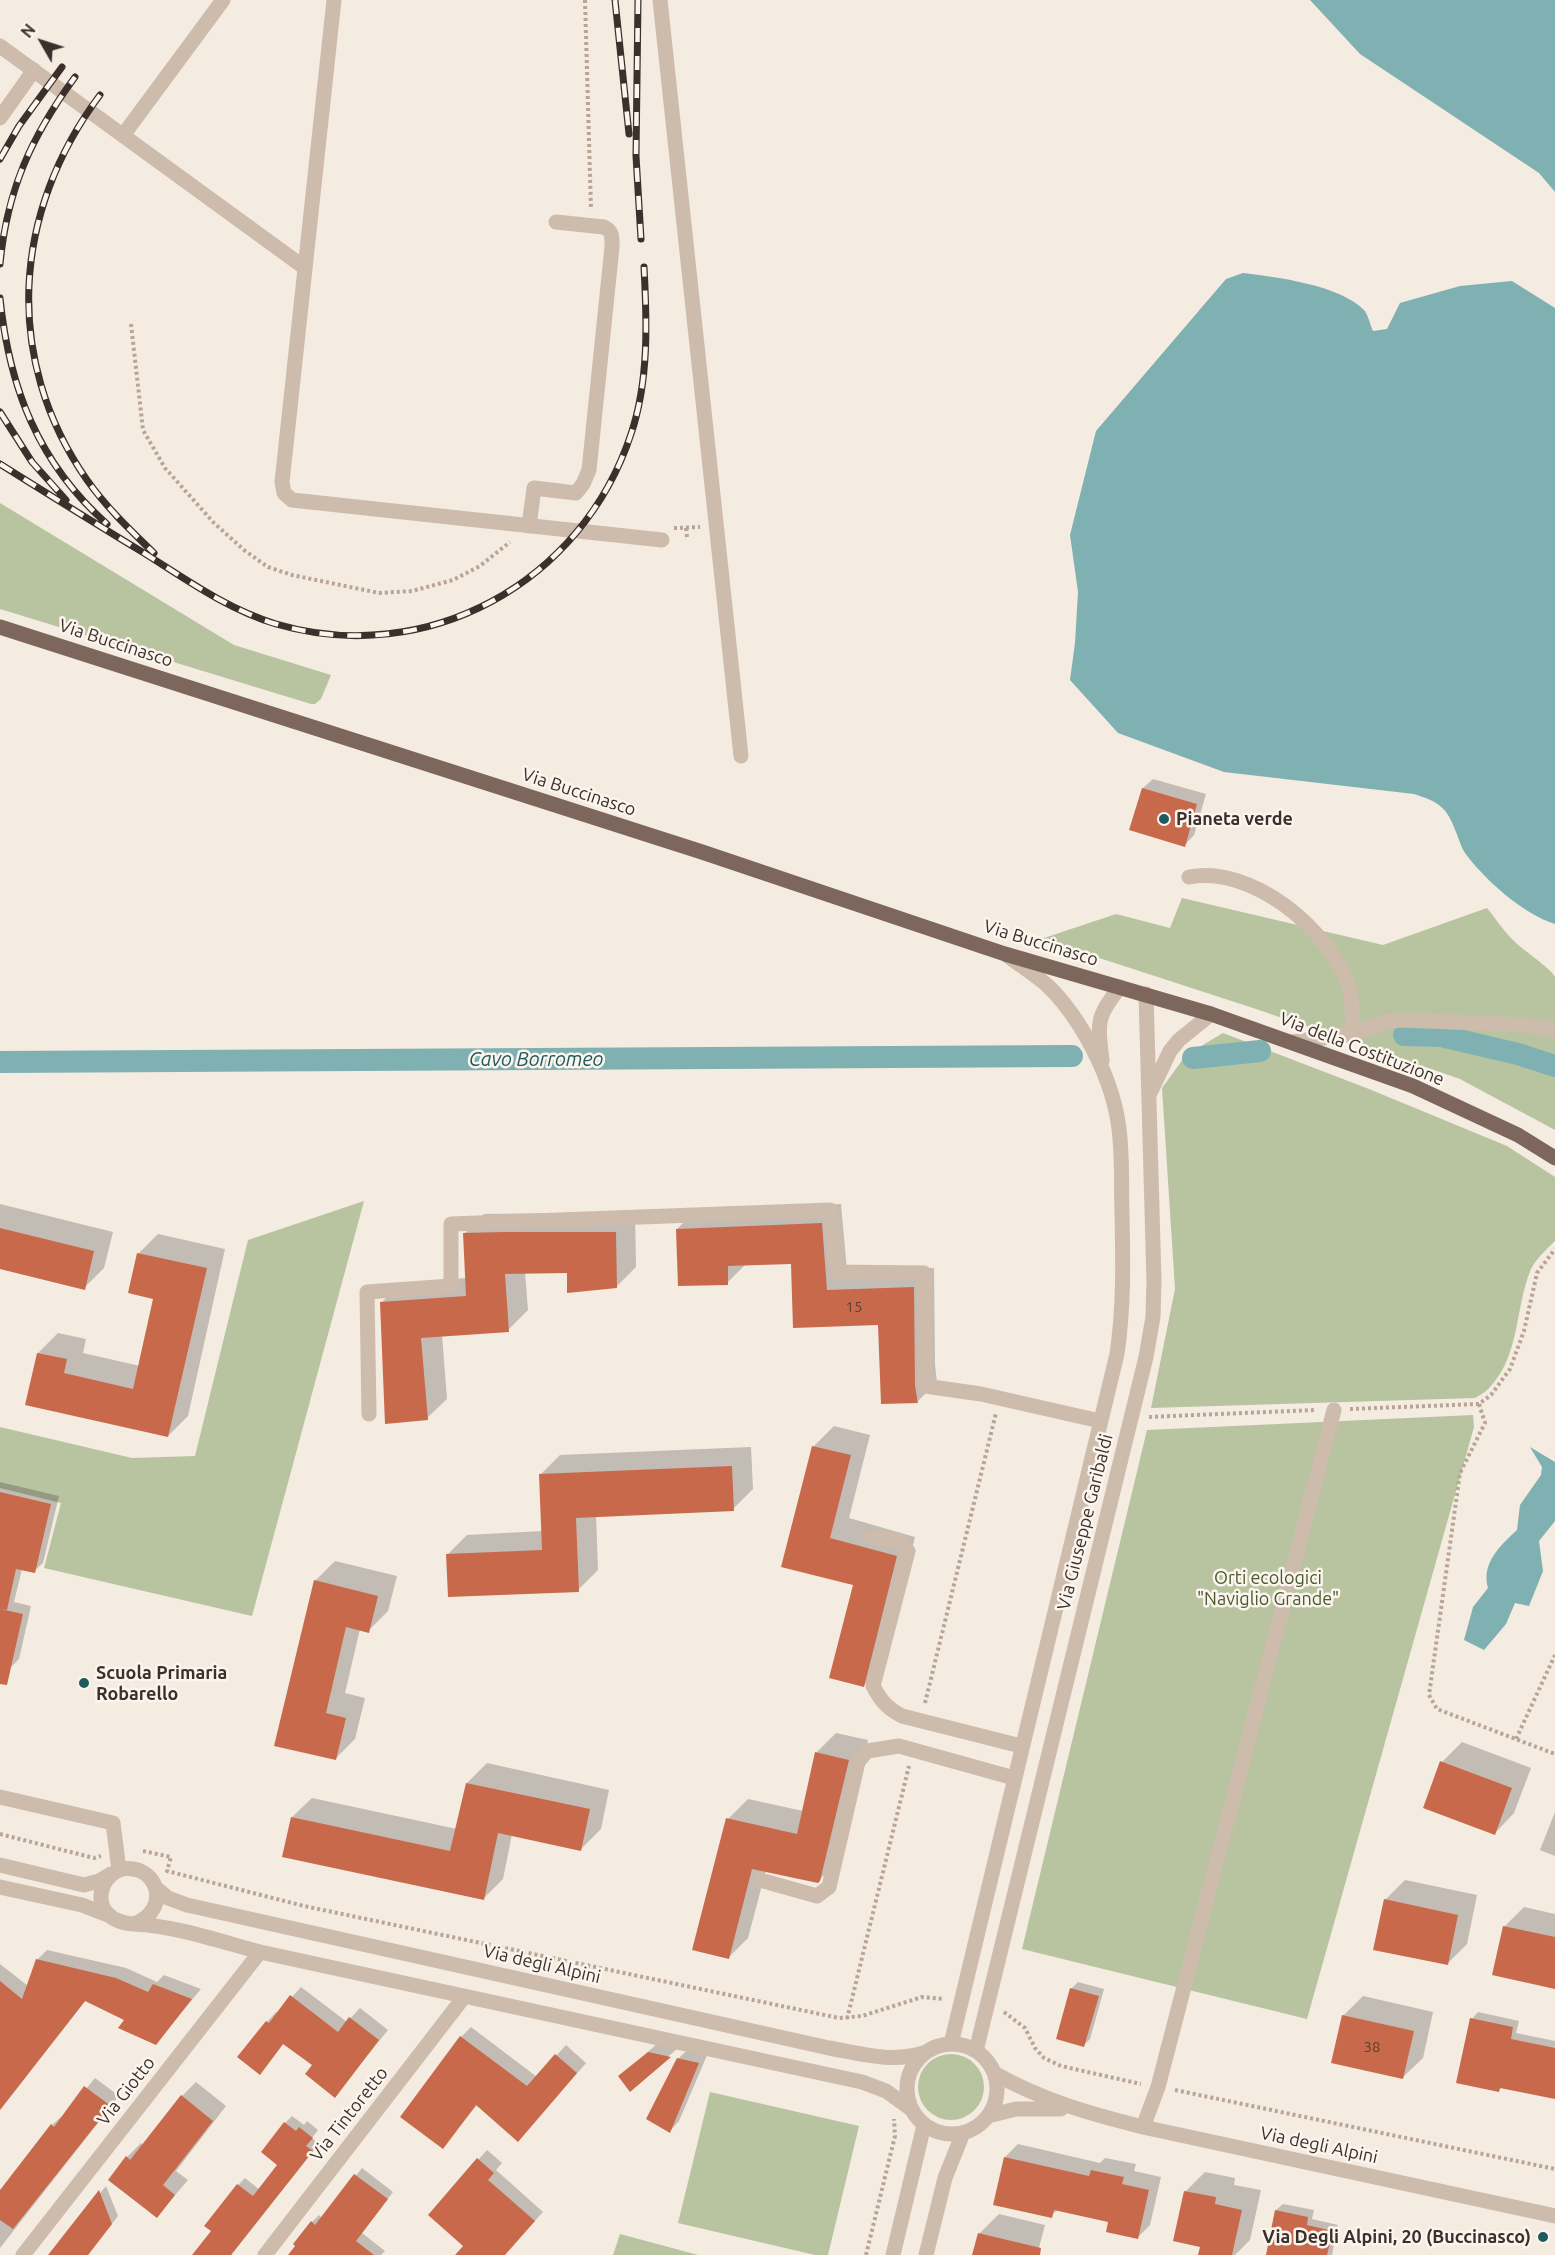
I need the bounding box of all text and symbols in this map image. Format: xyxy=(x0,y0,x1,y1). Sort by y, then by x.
north arrow xyxy=(12,12,72,72)
text: N xyxy=(17,20,39,41)
street label: Via Buccinasco xyxy=(56,614,176,672)
street label: Via Buccinasco xyxy=(519,763,639,821)
place label: Pianeta verde xyxy=(1176,808,1293,830)
marker: Pianeta verde xyxy=(1157,812,1171,826)
street label: Via Buccinasco xyxy=(981,915,1101,971)
street label: Via della Costituzione xyxy=(1277,1008,1447,1090)
water label: Cavo Borromeo xyxy=(469,1047,603,1071)
house number: 15 xyxy=(846,1298,862,1316)
street label: Via Giuseppe Garibaldi xyxy=(1053,1432,1117,1612)
park label: Orti ecologici "Naviglio Grande" xyxy=(1197,1567,1339,1610)
place label: Scuola Primaria Robarello xyxy=(96,1662,227,1704)
marker: Scuola Primaria Robarello xyxy=(77,1676,91,1690)
street label: Via degli Alpini xyxy=(481,1940,603,1988)
house number: 38 xyxy=(1364,2038,1380,2056)
street label: Via Giotto xyxy=(92,2052,160,2130)
street label: Via Tintoretto xyxy=(305,2063,393,2165)
street label: Via degli Alpini xyxy=(1258,2122,1380,2168)
place label: Via Degli Alpini, 20 (Buccinasco) xyxy=(1262,2226,1531,2248)
marker: Via Degli Alpini, 20 (Buccinasco) xyxy=(1536,2230,1550,2244)

